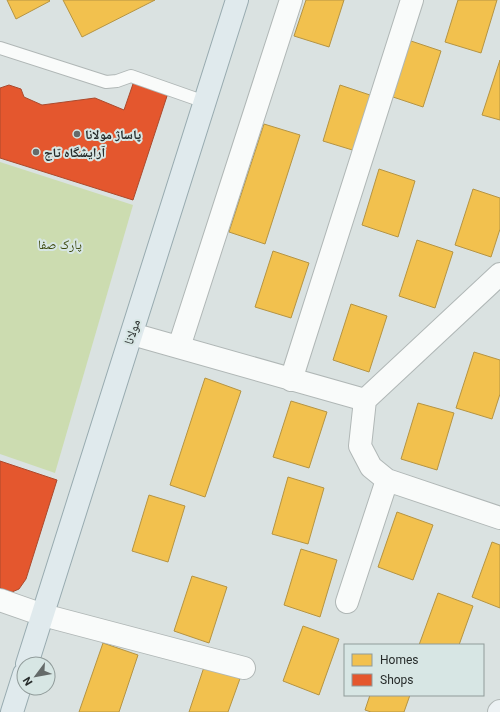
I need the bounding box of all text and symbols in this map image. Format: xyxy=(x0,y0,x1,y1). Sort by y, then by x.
place label: پاساژ مولانا xyxy=(85,127,141,143)
marker: پاساژ مولانا xyxy=(72,129,82,139)
place label: آرایشگاه تاج xyxy=(44,145,105,161)
marker: آرایشگاه تاج xyxy=(31,147,41,157)
park label: پارک صفا xyxy=(38,237,82,253)
street label: مولانا xyxy=(121,317,144,347)
legend xyxy=(344,644,484,696)
text: Homes xyxy=(380,653,418,667)
north arrow xyxy=(16,656,56,696)
text: Shops xyxy=(380,673,414,687)
text: N xyxy=(20,674,36,688)

